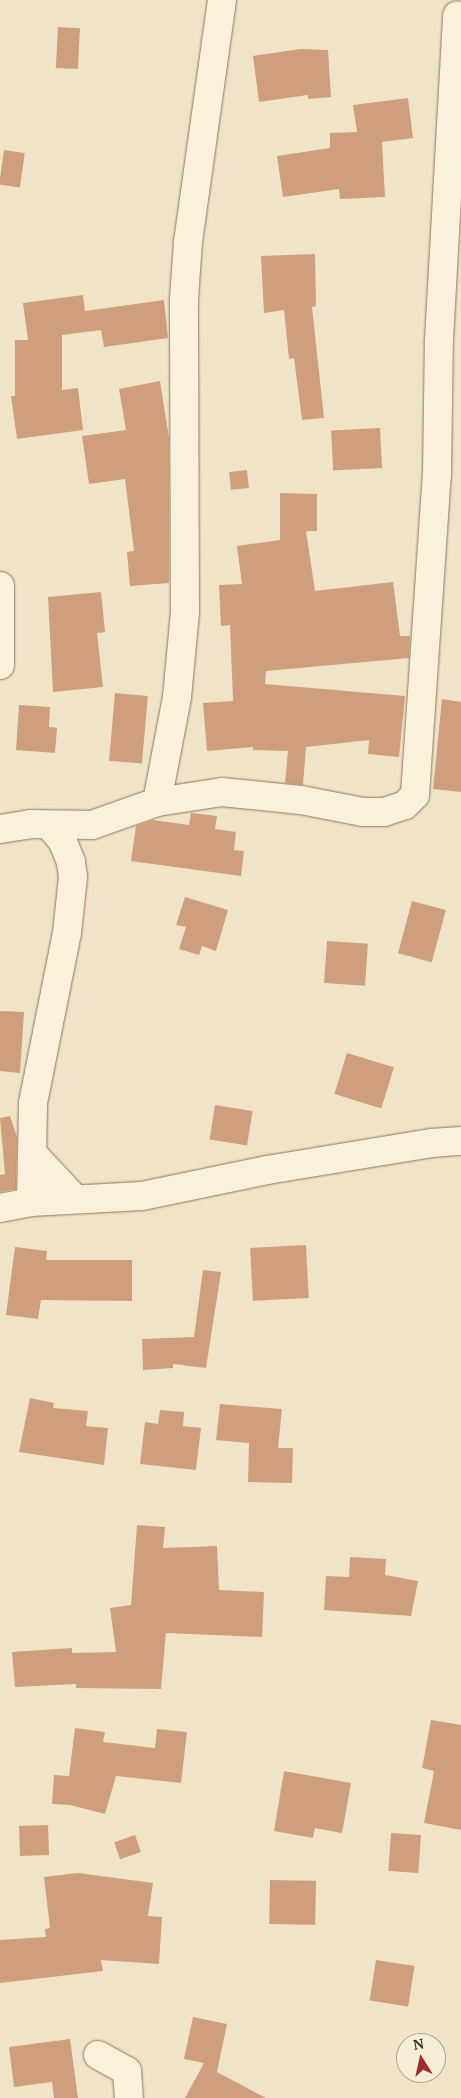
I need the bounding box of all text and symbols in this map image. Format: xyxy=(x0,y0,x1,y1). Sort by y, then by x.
north arrow xyxy=(396,2033,446,2083)
text: N xyxy=(412,2033,425,2054)

